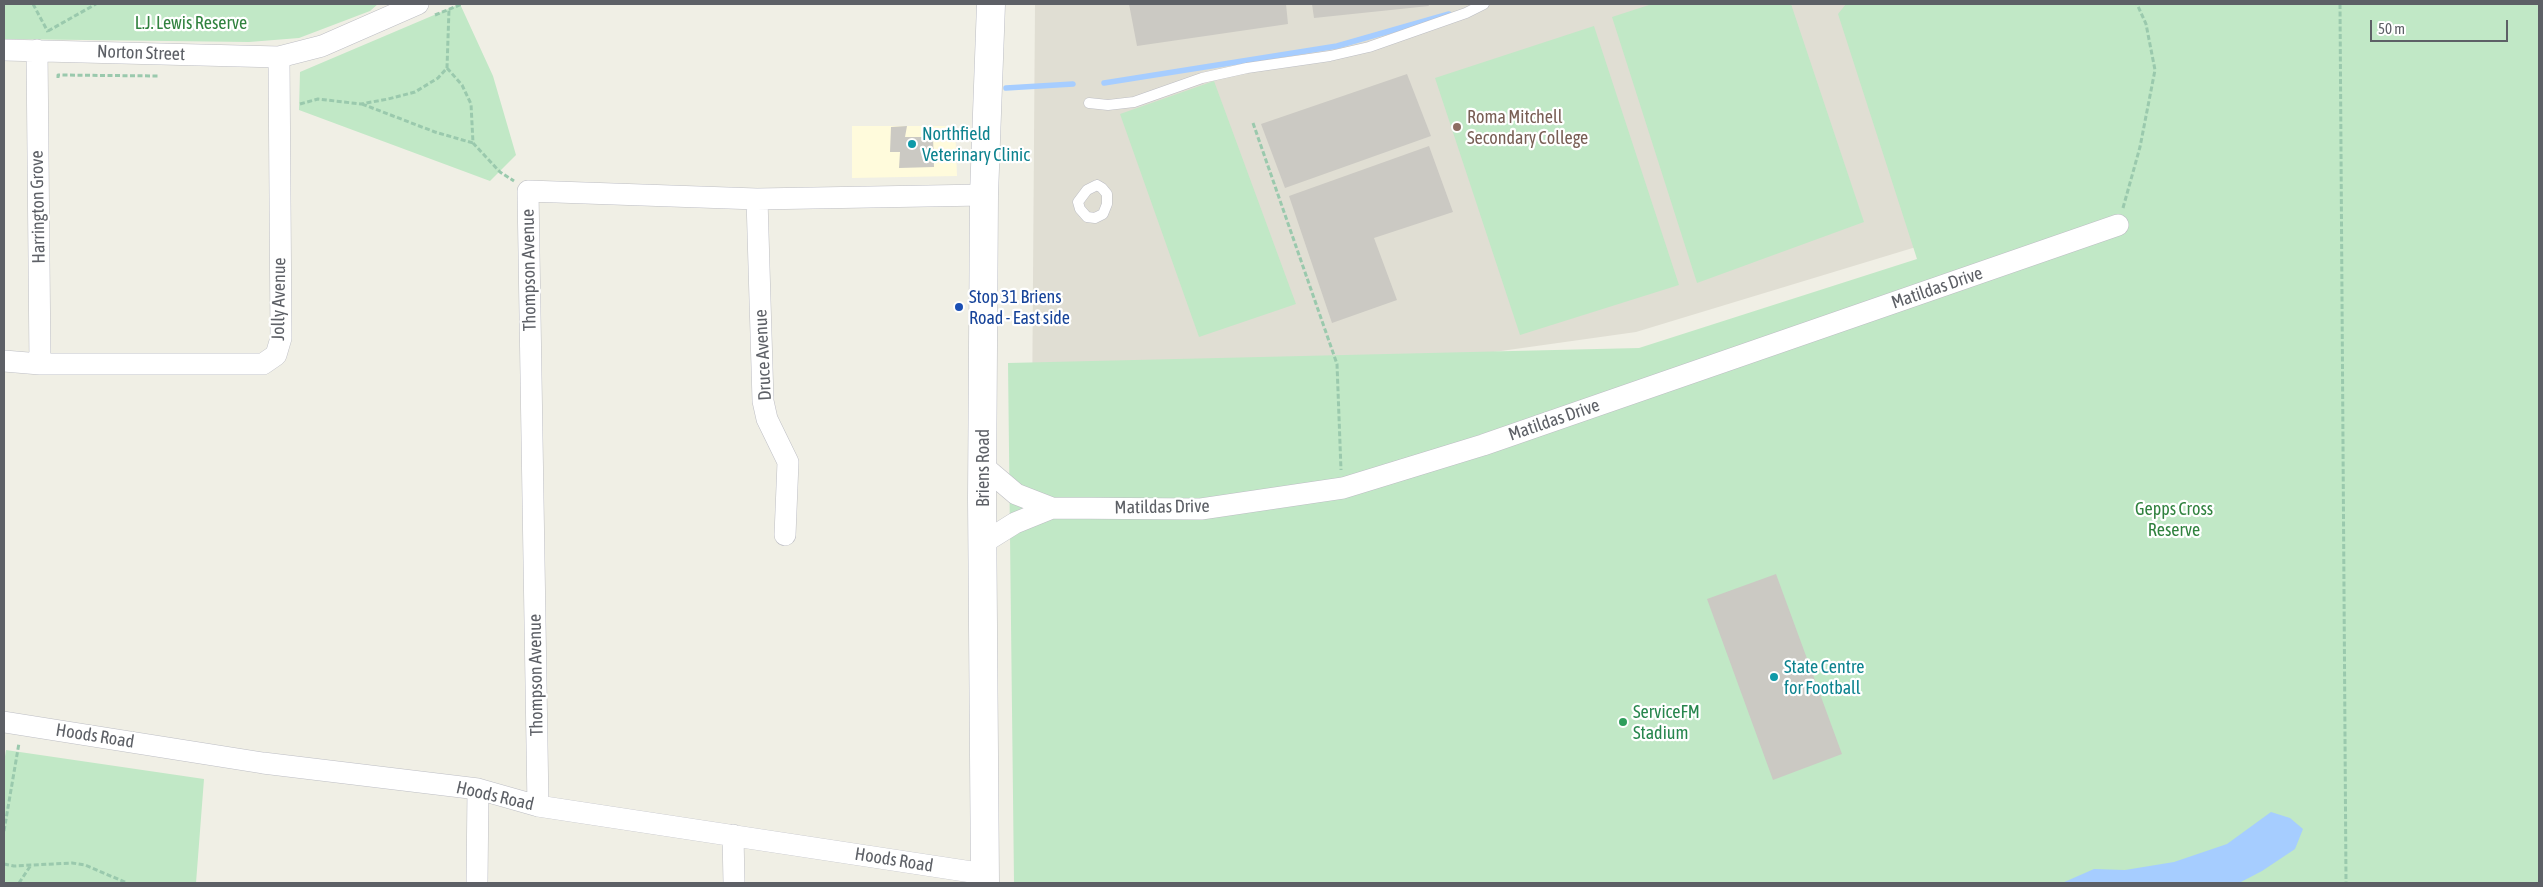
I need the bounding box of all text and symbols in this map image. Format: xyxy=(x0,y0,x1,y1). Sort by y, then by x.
scale bar xyxy=(2373,10,2510,42)
park label: L.J. Lewis Reserve xyxy=(135,12,247,34)
text: 50 m xyxy=(2378,20,2405,37)
street label: Norton Street xyxy=(96,41,186,65)
place label: Roma Mitchell Secondary College xyxy=(1467,106,1588,148)
marker: Roma Mitchell Secondary College xyxy=(1451,121,1463,133)
place label: Northfield Veterinary Clinic xyxy=(922,123,1030,166)
marker: Northfield Veterinary Clinic xyxy=(906,138,918,150)
street label: Harrington Grove xyxy=(26,150,50,264)
street label: Thompson Avenue xyxy=(517,209,541,331)
street label: Jolly Avenue xyxy=(267,257,291,341)
street label: Matildas Drive xyxy=(1889,262,1985,314)
place label: Stop 31 Briens Road - East side xyxy=(969,286,1070,328)
marker: Stop 31 Briens Road - East side xyxy=(953,301,965,313)
street label: Druce Avenue xyxy=(750,309,776,401)
street label: Matildas Drive xyxy=(1506,394,1602,446)
street label: Briens Road xyxy=(972,429,994,507)
street label: Matildas Drive xyxy=(1114,495,1210,519)
park label: Gepps Cross Reserve xyxy=(2135,498,2213,540)
street label: Thompson Avenue xyxy=(524,614,548,736)
place label: State Centre for Football xyxy=(1784,656,1864,699)
marker: State Centre for Football xyxy=(1768,671,1780,683)
place label: ServiceFM Stadium xyxy=(1633,701,1700,744)
marker: ServiceFM Stadium xyxy=(1617,716,1629,728)
street label: Hoods Road xyxy=(54,719,136,753)
street label: Hoods Road xyxy=(454,777,536,815)
street label: Hoods Road xyxy=(853,843,935,877)

